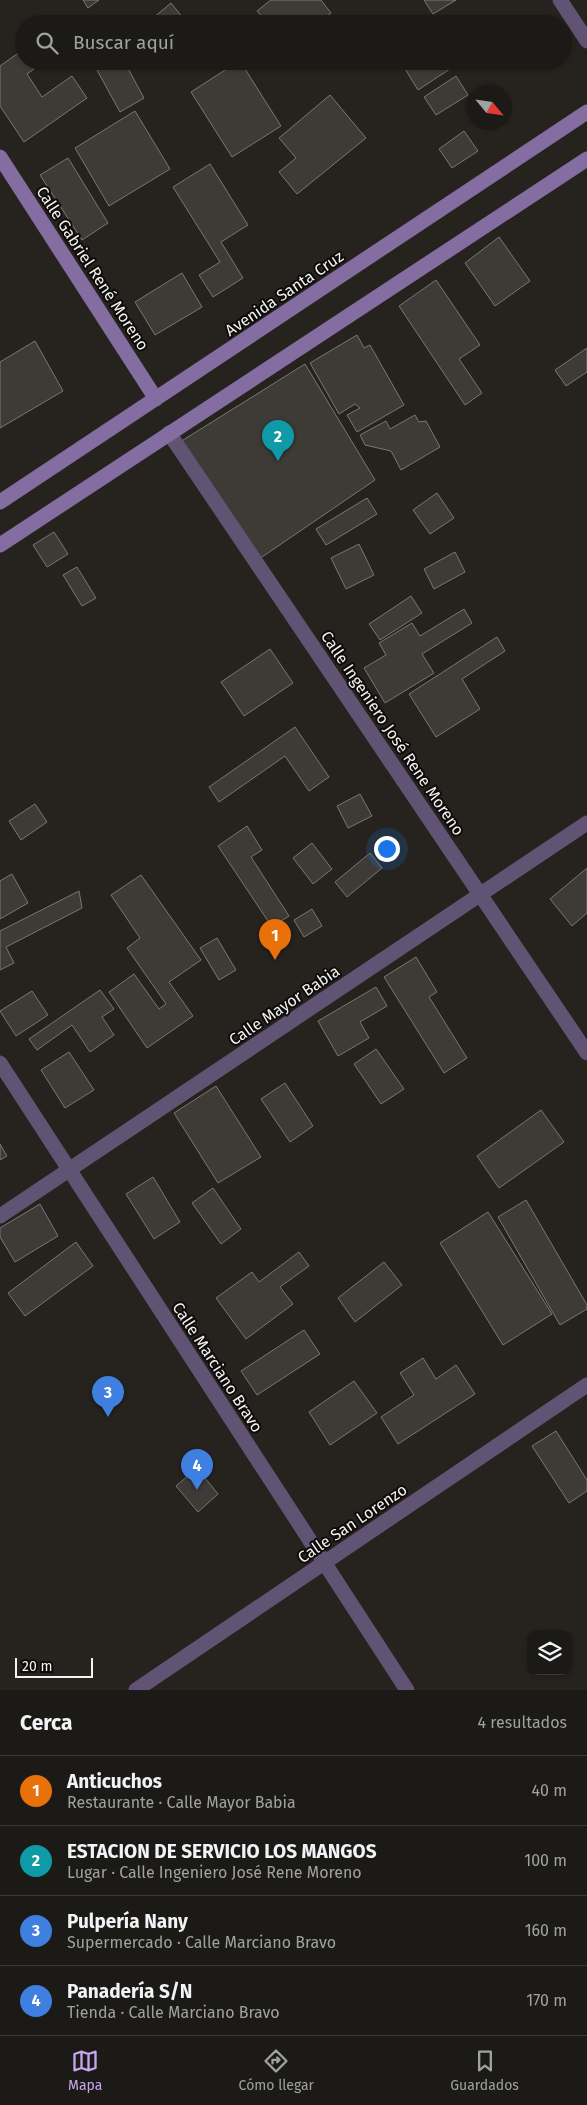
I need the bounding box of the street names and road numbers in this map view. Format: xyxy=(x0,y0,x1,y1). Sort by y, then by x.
street label: Calle Gabriel René Moreno xyxy=(32,183,153,354)
street label: Avenida Santa Cruz xyxy=(221,247,347,340)
street label: Calle Ingeniero José Rene Moreno xyxy=(317,627,468,839)
street label: Calle Mayor Babia xyxy=(225,961,343,1049)
street label: Calle Marciano Bravo xyxy=(168,1299,267,1436)
street label: Calle San Lorenzo xyxy=(294,1480,410,1567)

